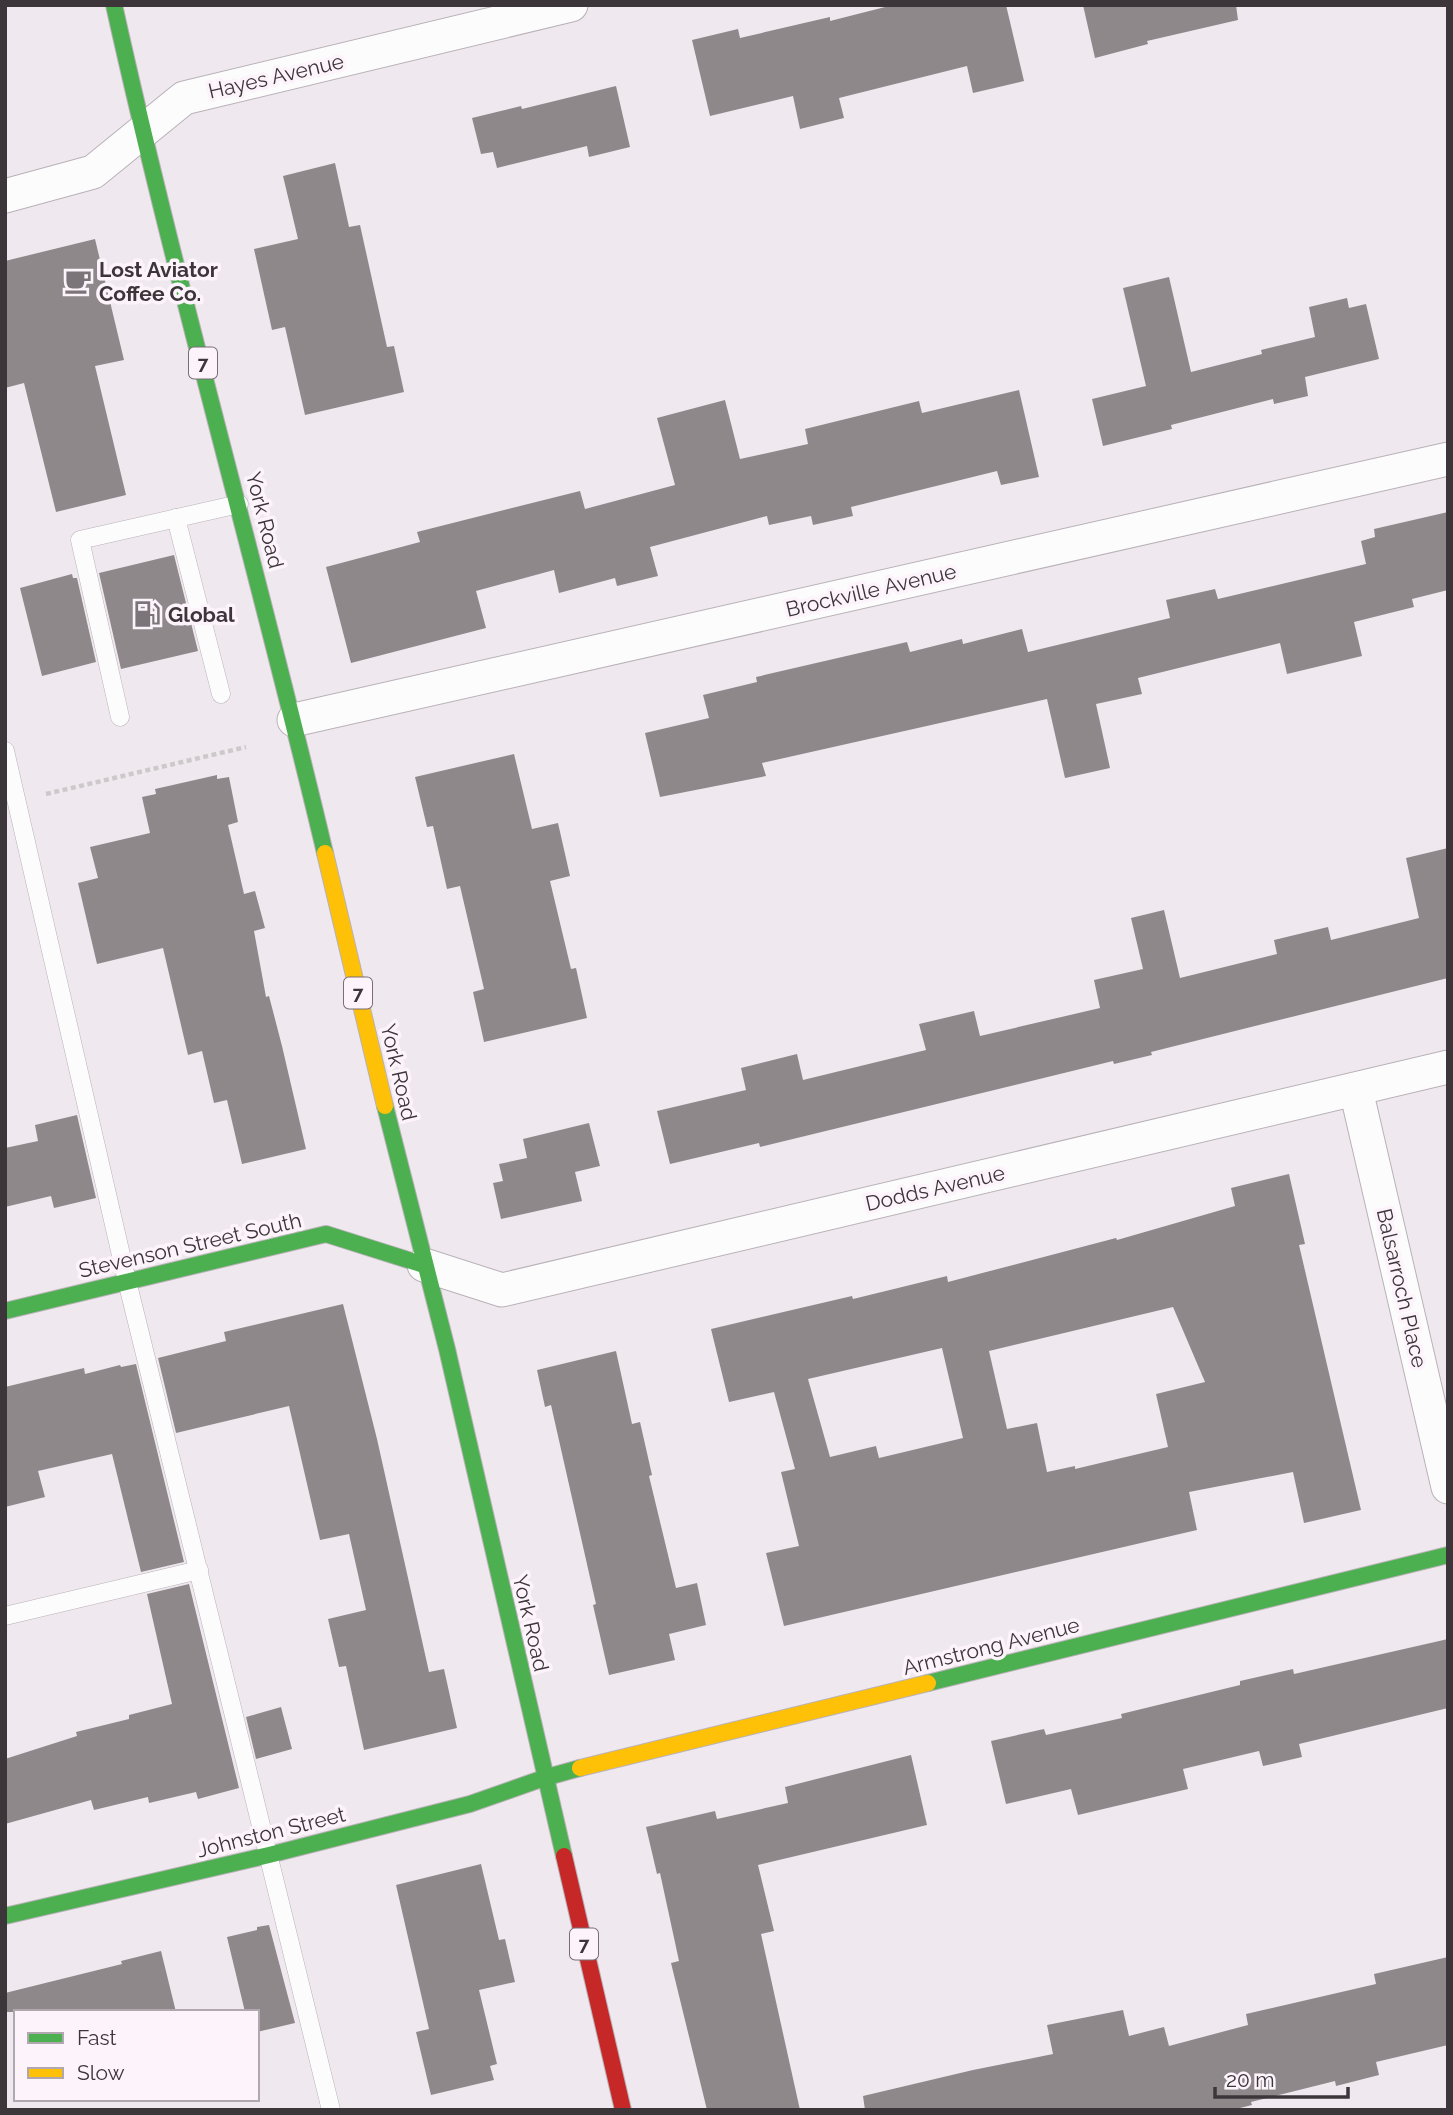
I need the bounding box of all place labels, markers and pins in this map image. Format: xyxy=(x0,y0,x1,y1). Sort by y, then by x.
place label: Lost Aviator Coffee Co. xyxy=(99,257,218,306)
cafe icon: Lost Aviator Coffee Co. xyxy=(63,266,93,296)
fuel station icon: Global xyxy=(132,599,162,629)
place label: Global xyxy=(168,602,235,627)

